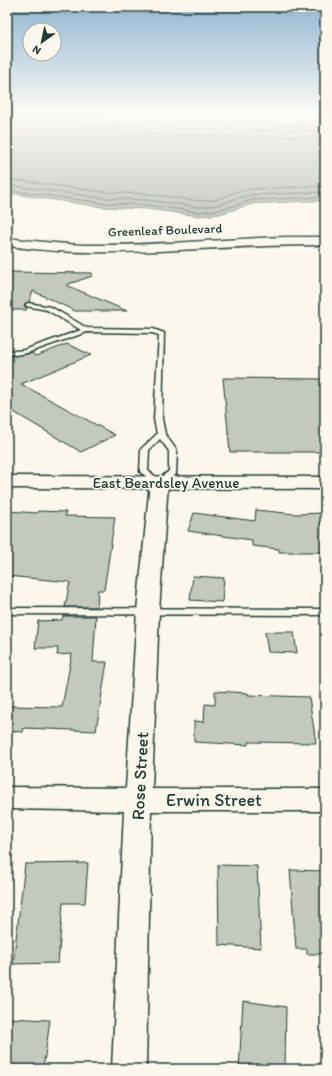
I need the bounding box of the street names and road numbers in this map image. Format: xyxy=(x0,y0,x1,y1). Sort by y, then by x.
street label: Greenleaf Boulevard xyxy=(108,221,223,239)
street label: East Beardsley Avenue xyxy=(93,474,239,492)
street label: Rose Street xyxy=(127,731,153,821)
street label: Erwin Street xyxy=(166,789,262,811)

